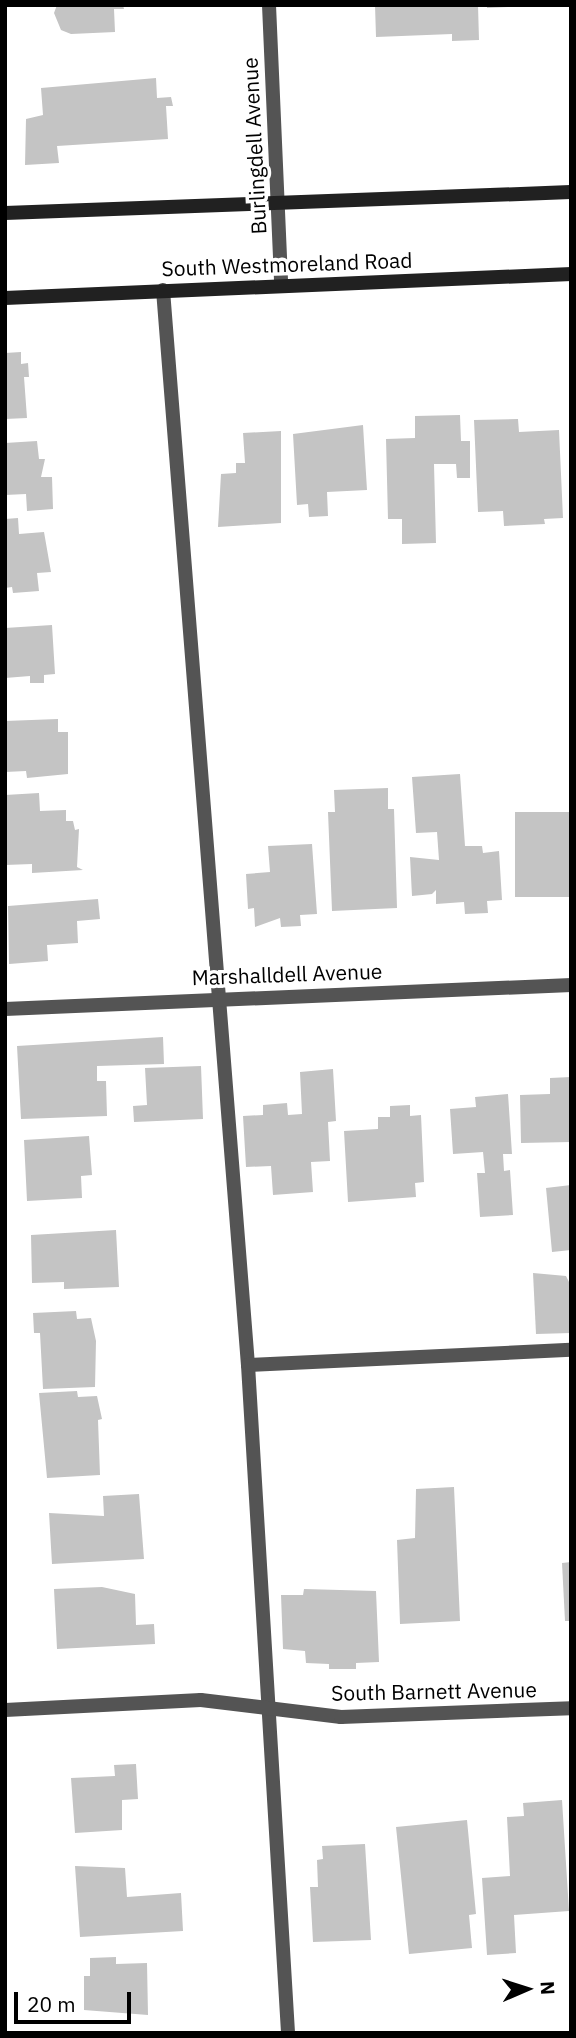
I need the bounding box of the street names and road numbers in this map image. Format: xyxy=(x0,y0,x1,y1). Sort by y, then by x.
street label: Burlingdell Avenue xyxy=(237,57,271,235)
street label: South Westmoreland Road xyxy=(161,247,413,281)
street label: Marshalldell Avenue xyxy=(191,958,383,990)
street label: South Barnett Avenue xyxy=(331,1677,537,1705)

